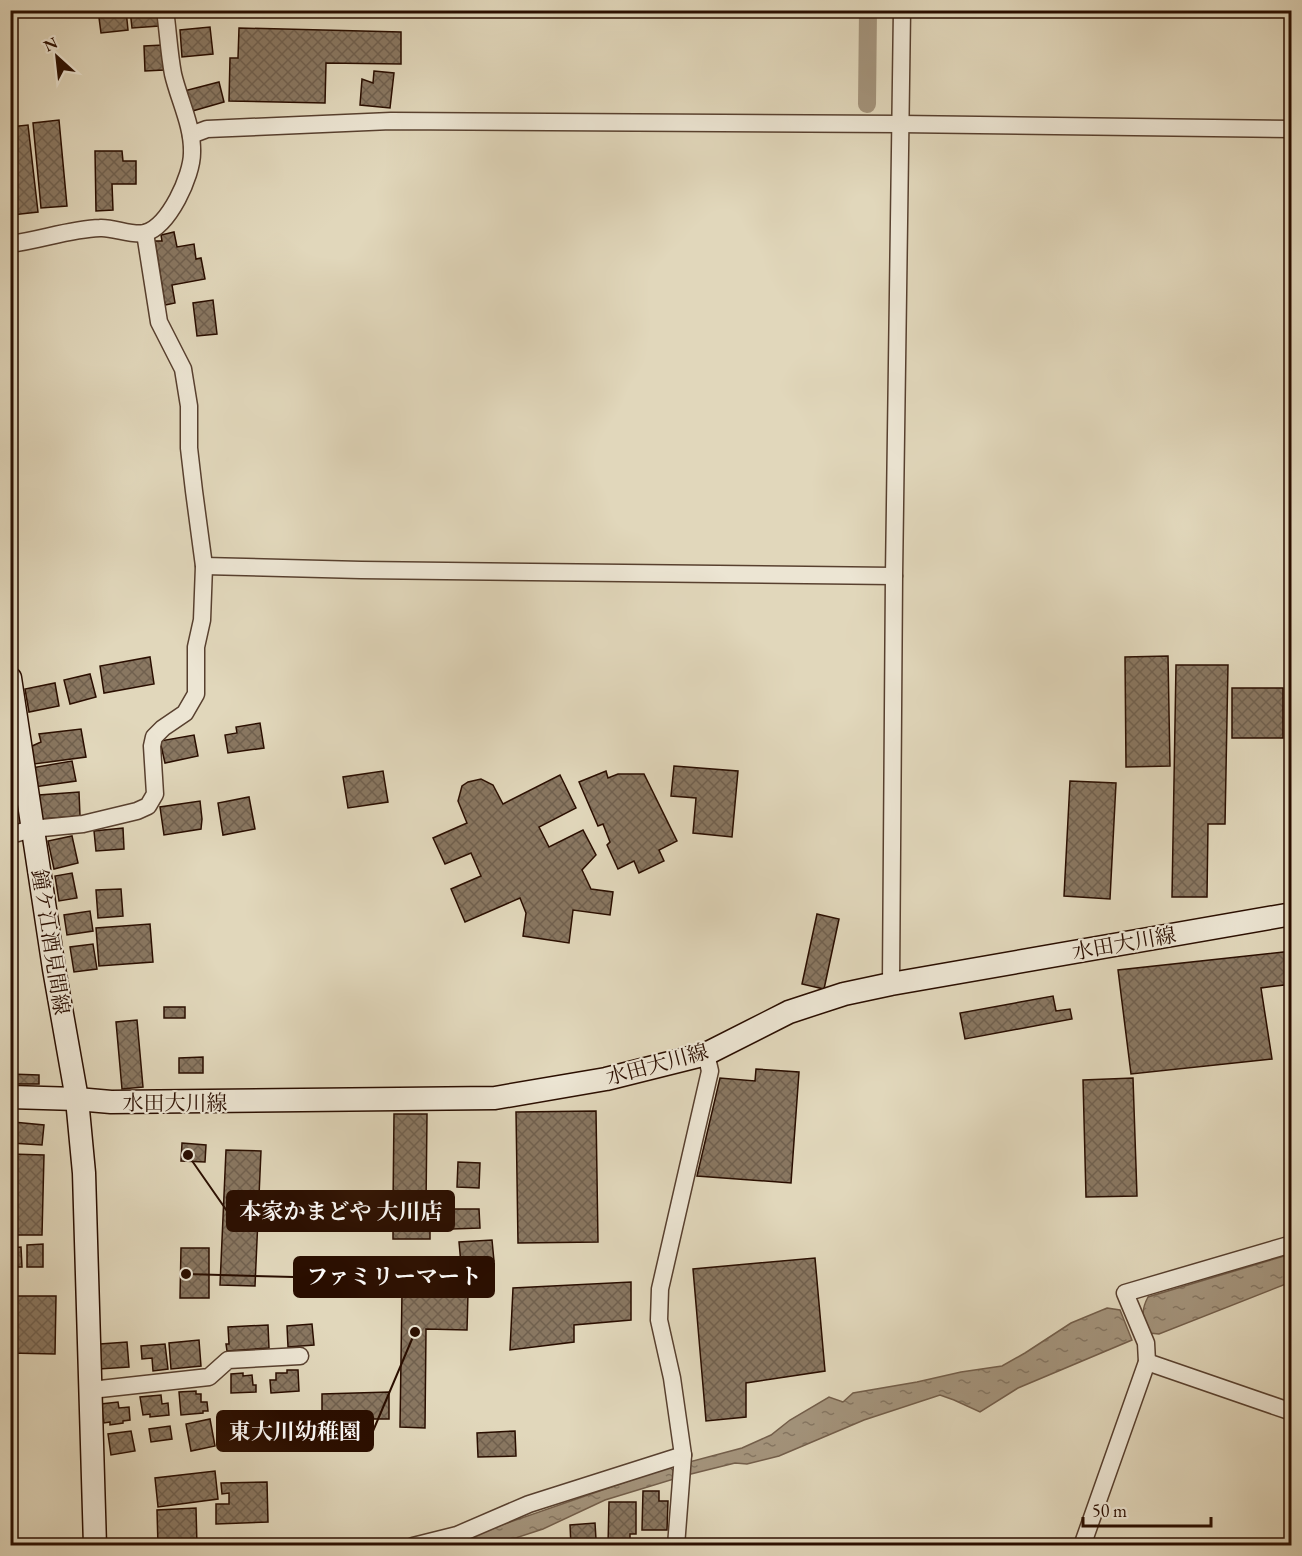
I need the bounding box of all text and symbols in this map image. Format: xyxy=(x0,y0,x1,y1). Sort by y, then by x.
north arrow xyxy=(27,27,87,87)
text: N xyxy=(40,32,61,56)
street label: 鐘ケ江酒見間線 xyxy=(26,867,76,1017)
street label: 水田大川線 xyxy=(1070,921,1178,965)
street label: 水田大川線 xyxy=(603,1037,711,1091)
street label: 水田大川線 xyxy=(123,1089,228,1116)
callout: 本家かまどや 大川店 xyxy=(227,1191,454,1231)
text: 本家かまどや 大川店 xyxy=(239,1197,443,1226)
callout: ファミリーマート xyxy=(294,1257,494,1297)
text: ファミリーマート xyxy=(306,1262,482,1291)
callout: 東大川幼稚園 xyxy=(217,1411,373,1451)
text: 東大川幼稚園 xyxy=(229,1417,361,1446)
scale bar xyxy=(1083,1490,1210,1528)
text: 50 m xyxy=(1092,1499,1127,1522)

